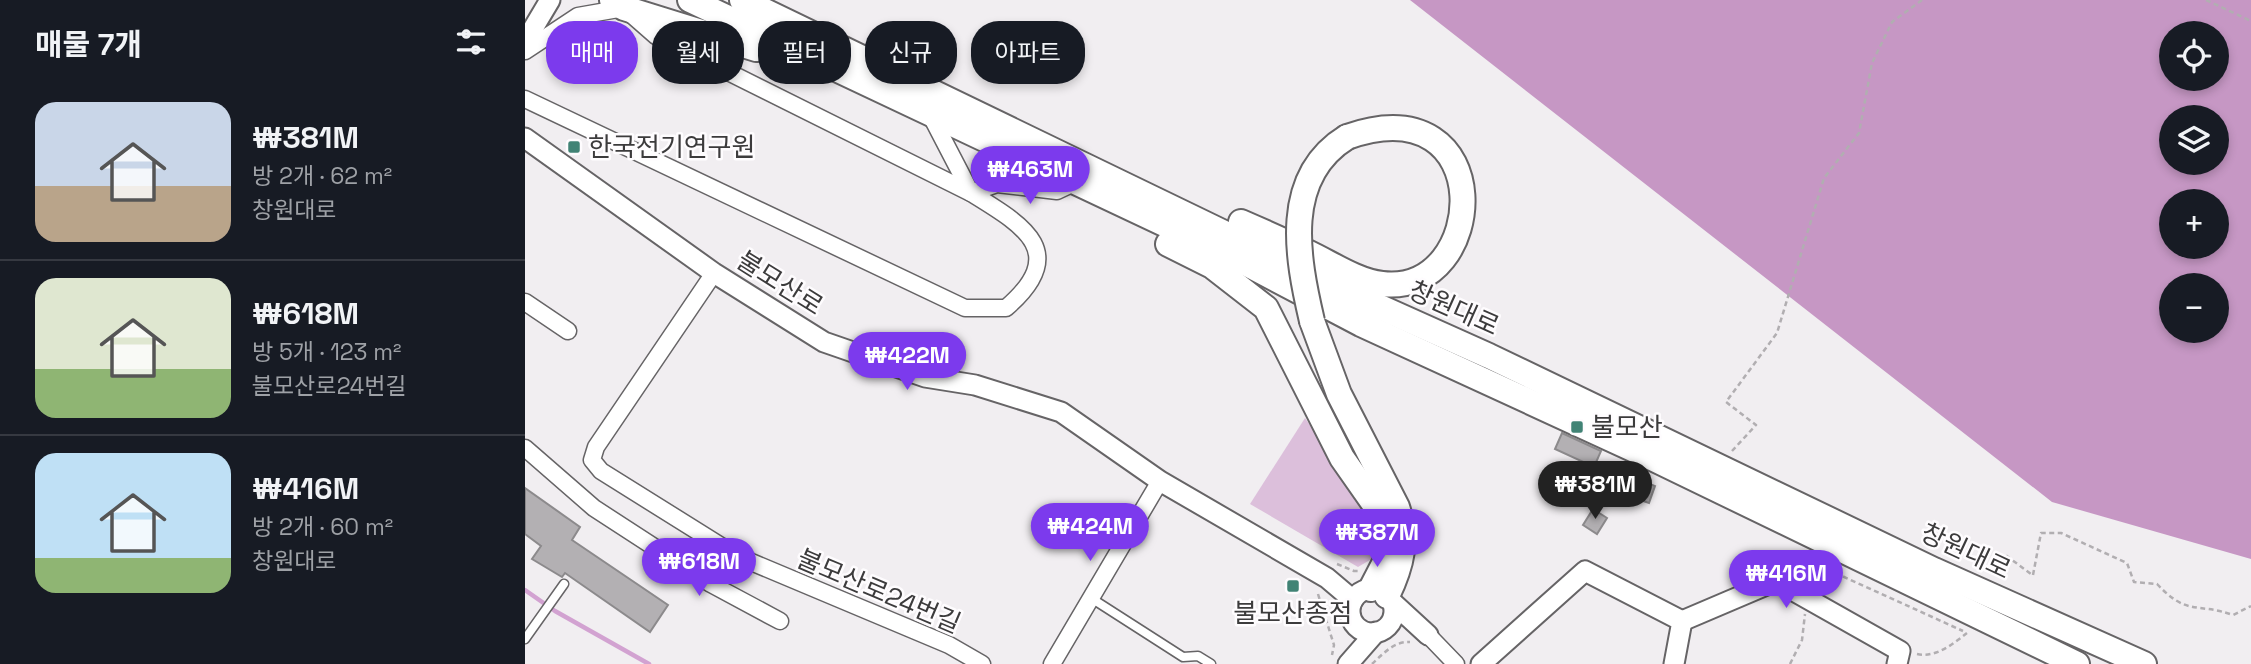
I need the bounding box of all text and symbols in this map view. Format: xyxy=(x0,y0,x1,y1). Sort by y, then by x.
chip: 매매 xyxy=(546,21,638,84)
chip: 월세 xyxy=(652,21,744,84)
chip: 필터 xyxy=(758,21,851,84)
chip: 신규 xyxy=(865,21,957,84)
chip: 아파트 xyxy=(971,21,1085,84)
map controls xyxy=(2159,21,2229,343)
button: locate xyxy=(2159,21,2229,91)
icon: filters xyxy=(452,23,490,61)
text: 매물 7개 xyxy=(35,25,142,64)
button: layers xyxy=(2159,105,2229,175)
text: ₩381M xyxy=(252,118,359,157)
icon: home xyxy=(91,130,175,214)
place label: 한국전기연구원 xyxy=(588,130,755,164)
marker: 한국전기연구원 xyxy=(566,139,582,155)
pin: ₩463M xyxy=(981,146,1079,206)
text: ₩463M xyxy=(987,154,1073,184)
text: 방 2개 · 62 m² xyxy=(252,161,392,191)
button: + xyxy=(2159,189,2229,259)
text: 창원대로 xyxy=(252,195,337,225)
street label: 불모산로 xyxy=(730,243,830,323)
street label: 창원대로 xyxy=(1403,273,1505,343)
button: − xyxy=(2159,273,2229,343)
text: ₩618M xyxy=(252,294,359,333)
icon: home xyxy=(91,306,175,390)
pin: ₩422M xyxy=(858,332,956,392)
text: 방 5개 · 123 m² xyxy=(252,337,402,367)
text: ₩422M xyxy=(864,340,950,370)
text: 불모산로24번길 xyxy=(252,371,407,401)
place label: 불모산 xyxy=(1591,410,1663,444)
marker: 불모산 xyxy=(1569,419,1585,435)
pin: ₩381M xyxy=(1546,462,1644,521)
text: ₩416M xyxy=(252,469,359,508)
text: ₩381M xyxy=(1554,469,1636,499)
icon: home xyxy=(91,481,175,565)
pin: ₩424M xyxy=(1041,504,1139,563)
pin: ₩387M xyxy=(1328,510,1426,569)
text: ₩424M xyxy=(1047,511,1133,541)
text: 방 2개 · 60 m² xyxy=(252,512,393,542)
street label: 창원대로 xyxy=(1915,515,2017,587)
text: ₩387M xyxy=(1335,517,1419,547)
pin: ₩618M xyxy=(650,538,748,598)
street label: 불모산로24번길 xyxy=(792,541,966,641)
text: 창원대로 xyxy=(252,546,337,576)
text: ₩618M xyxy=(658,546,740,576)
pin: ₩416M xyxy=(1737,550,1835,610)
text: ₩416M xyxy=(1745,558,1827,588)
marker: 불모산종점 xyxy=(1285,578,1301,594)
place label: 불모산종점 xyxy=(1233,596,1353,630)

